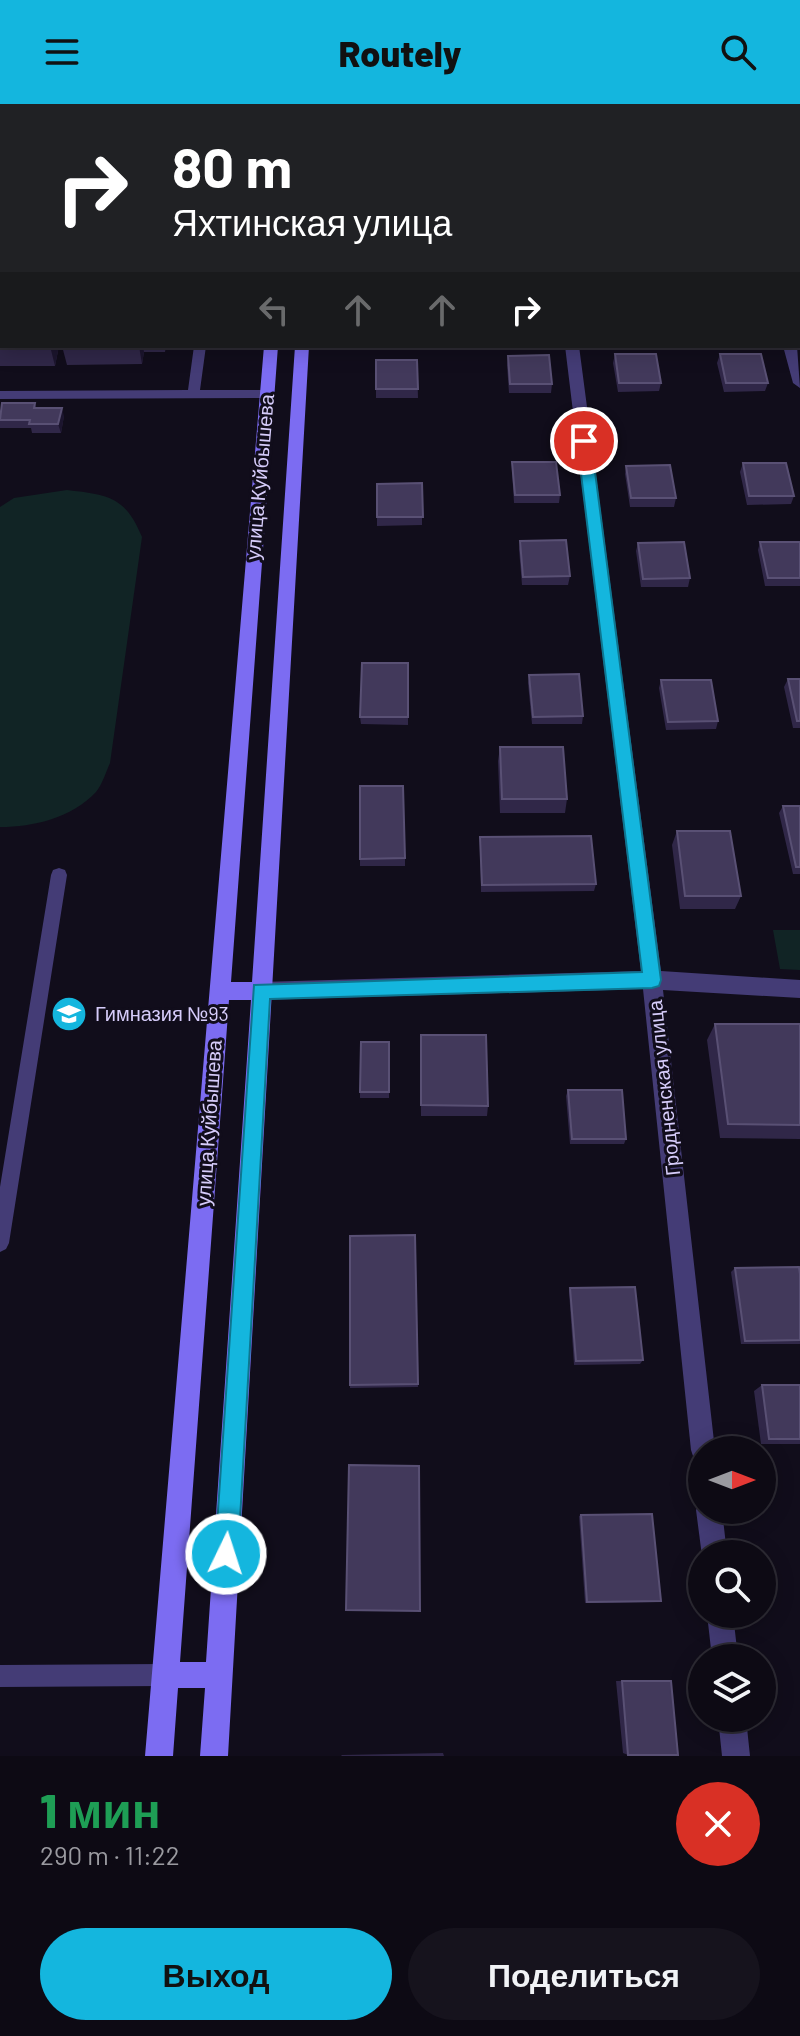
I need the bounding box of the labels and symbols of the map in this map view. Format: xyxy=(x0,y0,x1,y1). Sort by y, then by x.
street label: улица Куйбышева xyxy=(240,392,278,561)
pin xyxy=(550,407,618,475)
school or university icon: Гимназия №93 xyxy=(50,995,88,1033)
street label: Гродненская улица xyxy=(642,998,684,1177)
place label: Гимназия №93 xyxy=(95,1001,229,1025)
street label: улица Куйбышева xyxy=(190,1038,226,1207)
north arrow xyxy=(688,1436,776,1524)
position arrow xyxy=(184,1512,268,1596)

